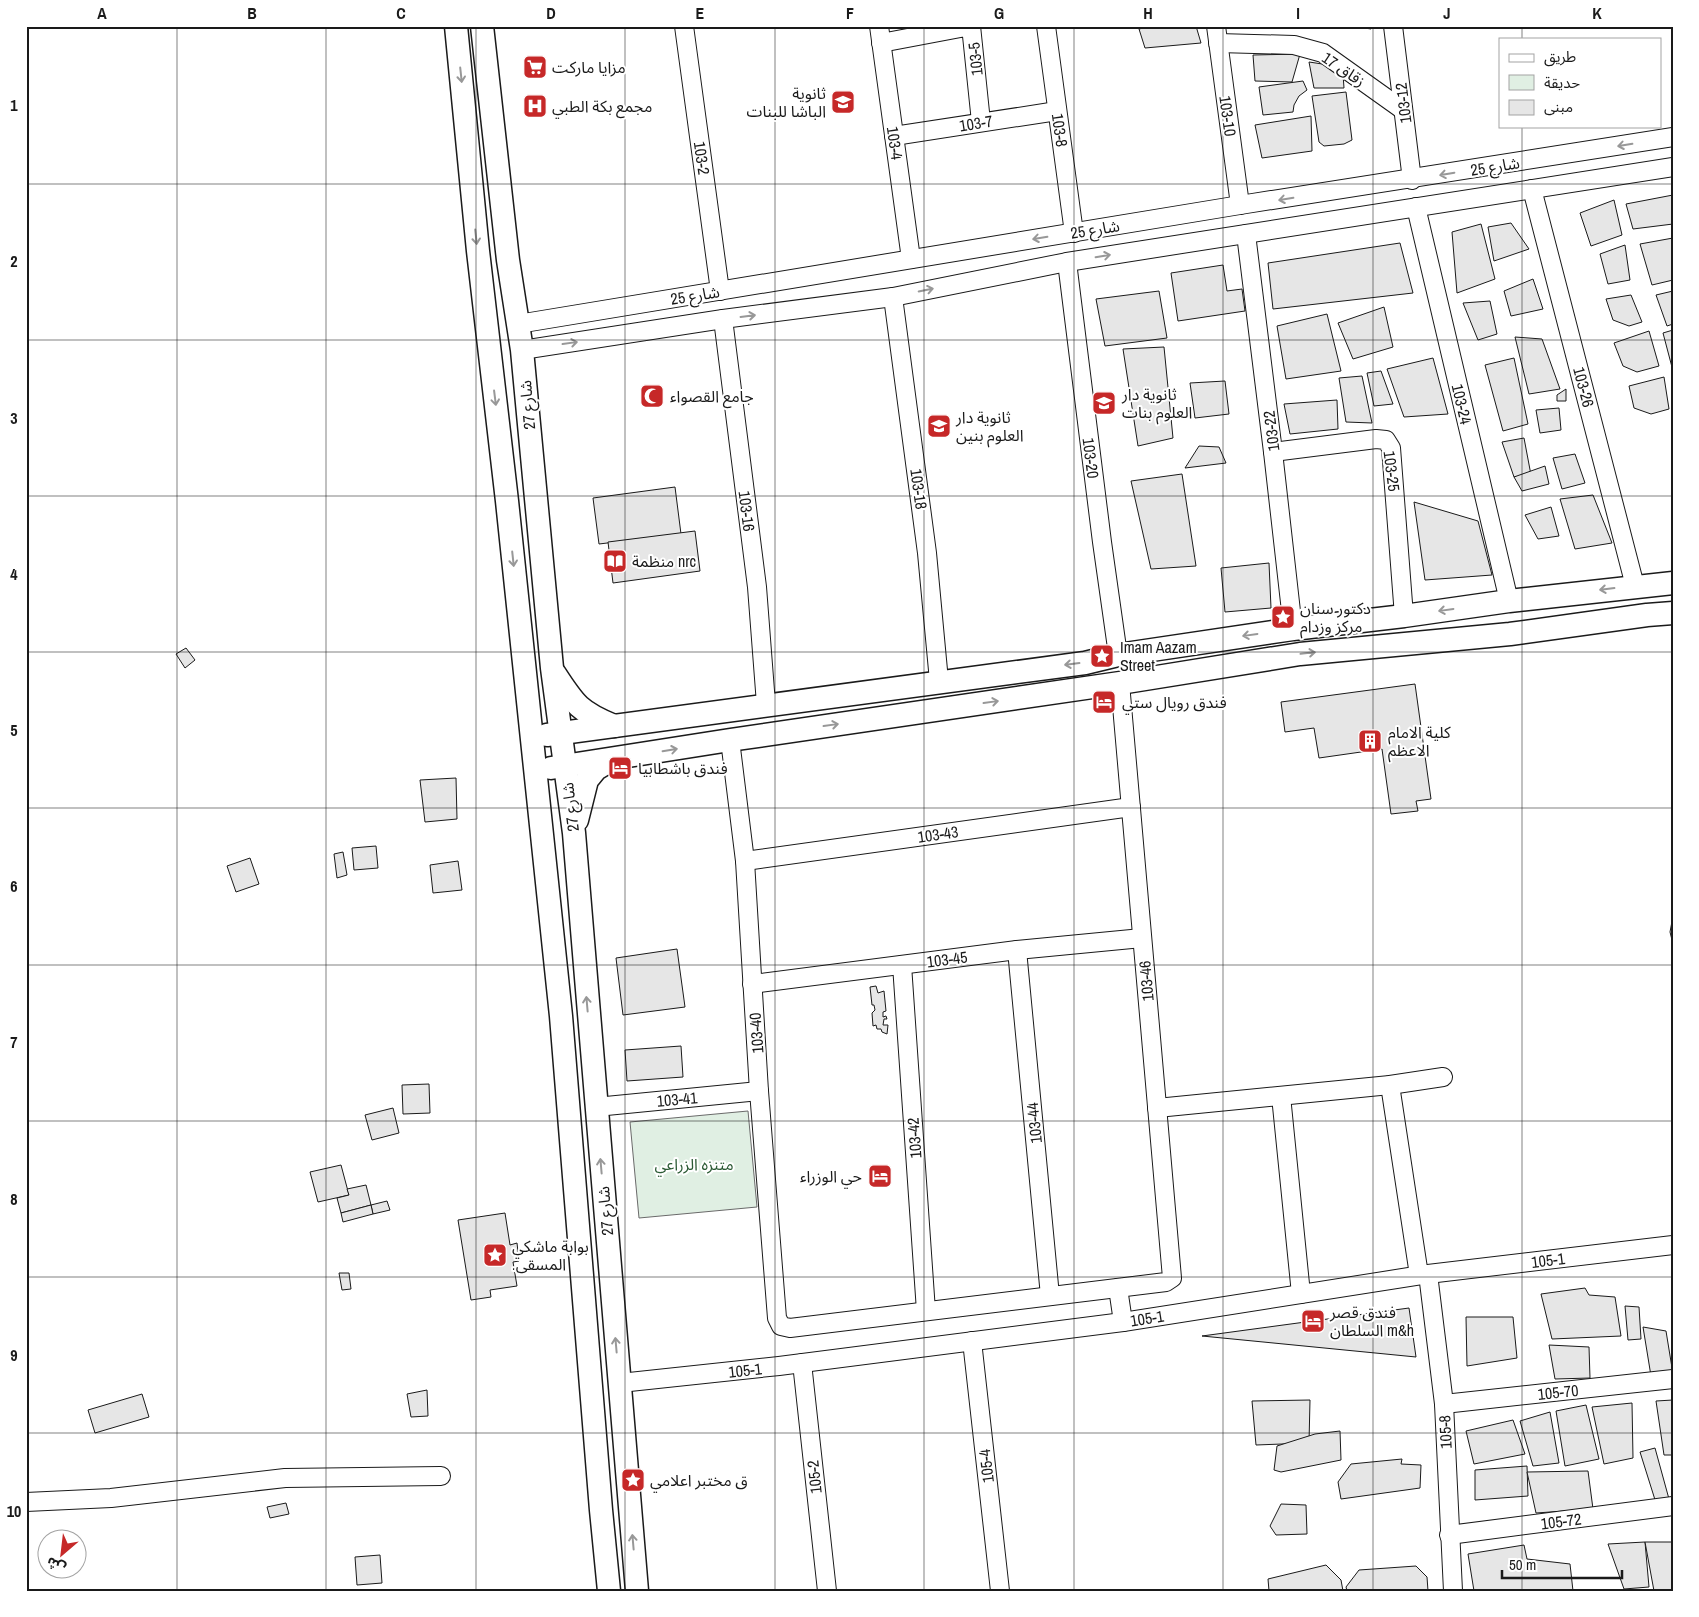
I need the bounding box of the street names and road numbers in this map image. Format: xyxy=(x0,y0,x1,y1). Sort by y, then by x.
street label: 103-5 xyxy=(962,41,988,77)
street label: زقاق 17 xyxy=(1318,47,1370,91)
street label: 103-12 xyxy=(1390,81,1416,125)
street label: 103-10 xyxy=(1214,94,1242,138)
street label: 103-7 xyxy=(958,110,994,136)
street label: 103-8 xyxy=(1047,112,1073,148)
street label: 103-4 xyxy=(882,125,908,161)
street label: 103-2 xyxy=(689,140,715,176)
street label: شارع 25 xyxy=(1469,151,1521,183)
street label: شارع 25 xyxy=(1069,214,1121,246)
street label: شارع 25 xyxy=(669,280,721,312)
street label: 103-26 xyxy=(1568,364,1600,410)
street label: شارع 27 xyxy=(514,379,542,431)
street label: 103-24 xyxy=(1447,382,1477,426)
street label: 103-22 xyxy=(1258,409,1284,453)
street label: 103-20 xyxy=(1078,436,1104,480)
street label: 103-25 xyxy=(1379,449,1405,493)
street label: 103-18 xyxy=(905,467,933,511)
street label: 103-16 xyxy=(734,489,760,533)
street label: شارع 27 xyxy=(556,781,586,833)
street label: 103-43 xyxy=(916,820,960,848)
street label: 103-45 xyxy=(925,946,969,972)
street label: 103-46 xyxy=(1133,960,1159,1002)
street label: 103-40 xyxy=(744,1012,768,1054)
street label: 103-41 xyxy=(656,1086,699,1112)
street label: 103-44 xyxy=(1021,1102,1047,1144)
street label: 103-42 xyxy=(902,1117,926,1159)
street label: شارع 27 xyxy=(592,1185,620,1237)
street label: 105-1 xyxy=(1530,1247,1567,1273)
street label: 105-1 xyxy=(1129,1304,1166,1331)
street label: 105-1 xyxy=(727,1357,764,1383)
street label: 105-70 xyxy=(1537,1379,1579,1405)
street label: 105-8 xyxy=(1433,1415,1457,1449)
street label: 105-4 xyxy=(973,1448,999,1484)
street label: 105-2 xyxy=(801,1459,827,1495)
street label: 105-72 xyxy=(1539,1508,1583,1534)

